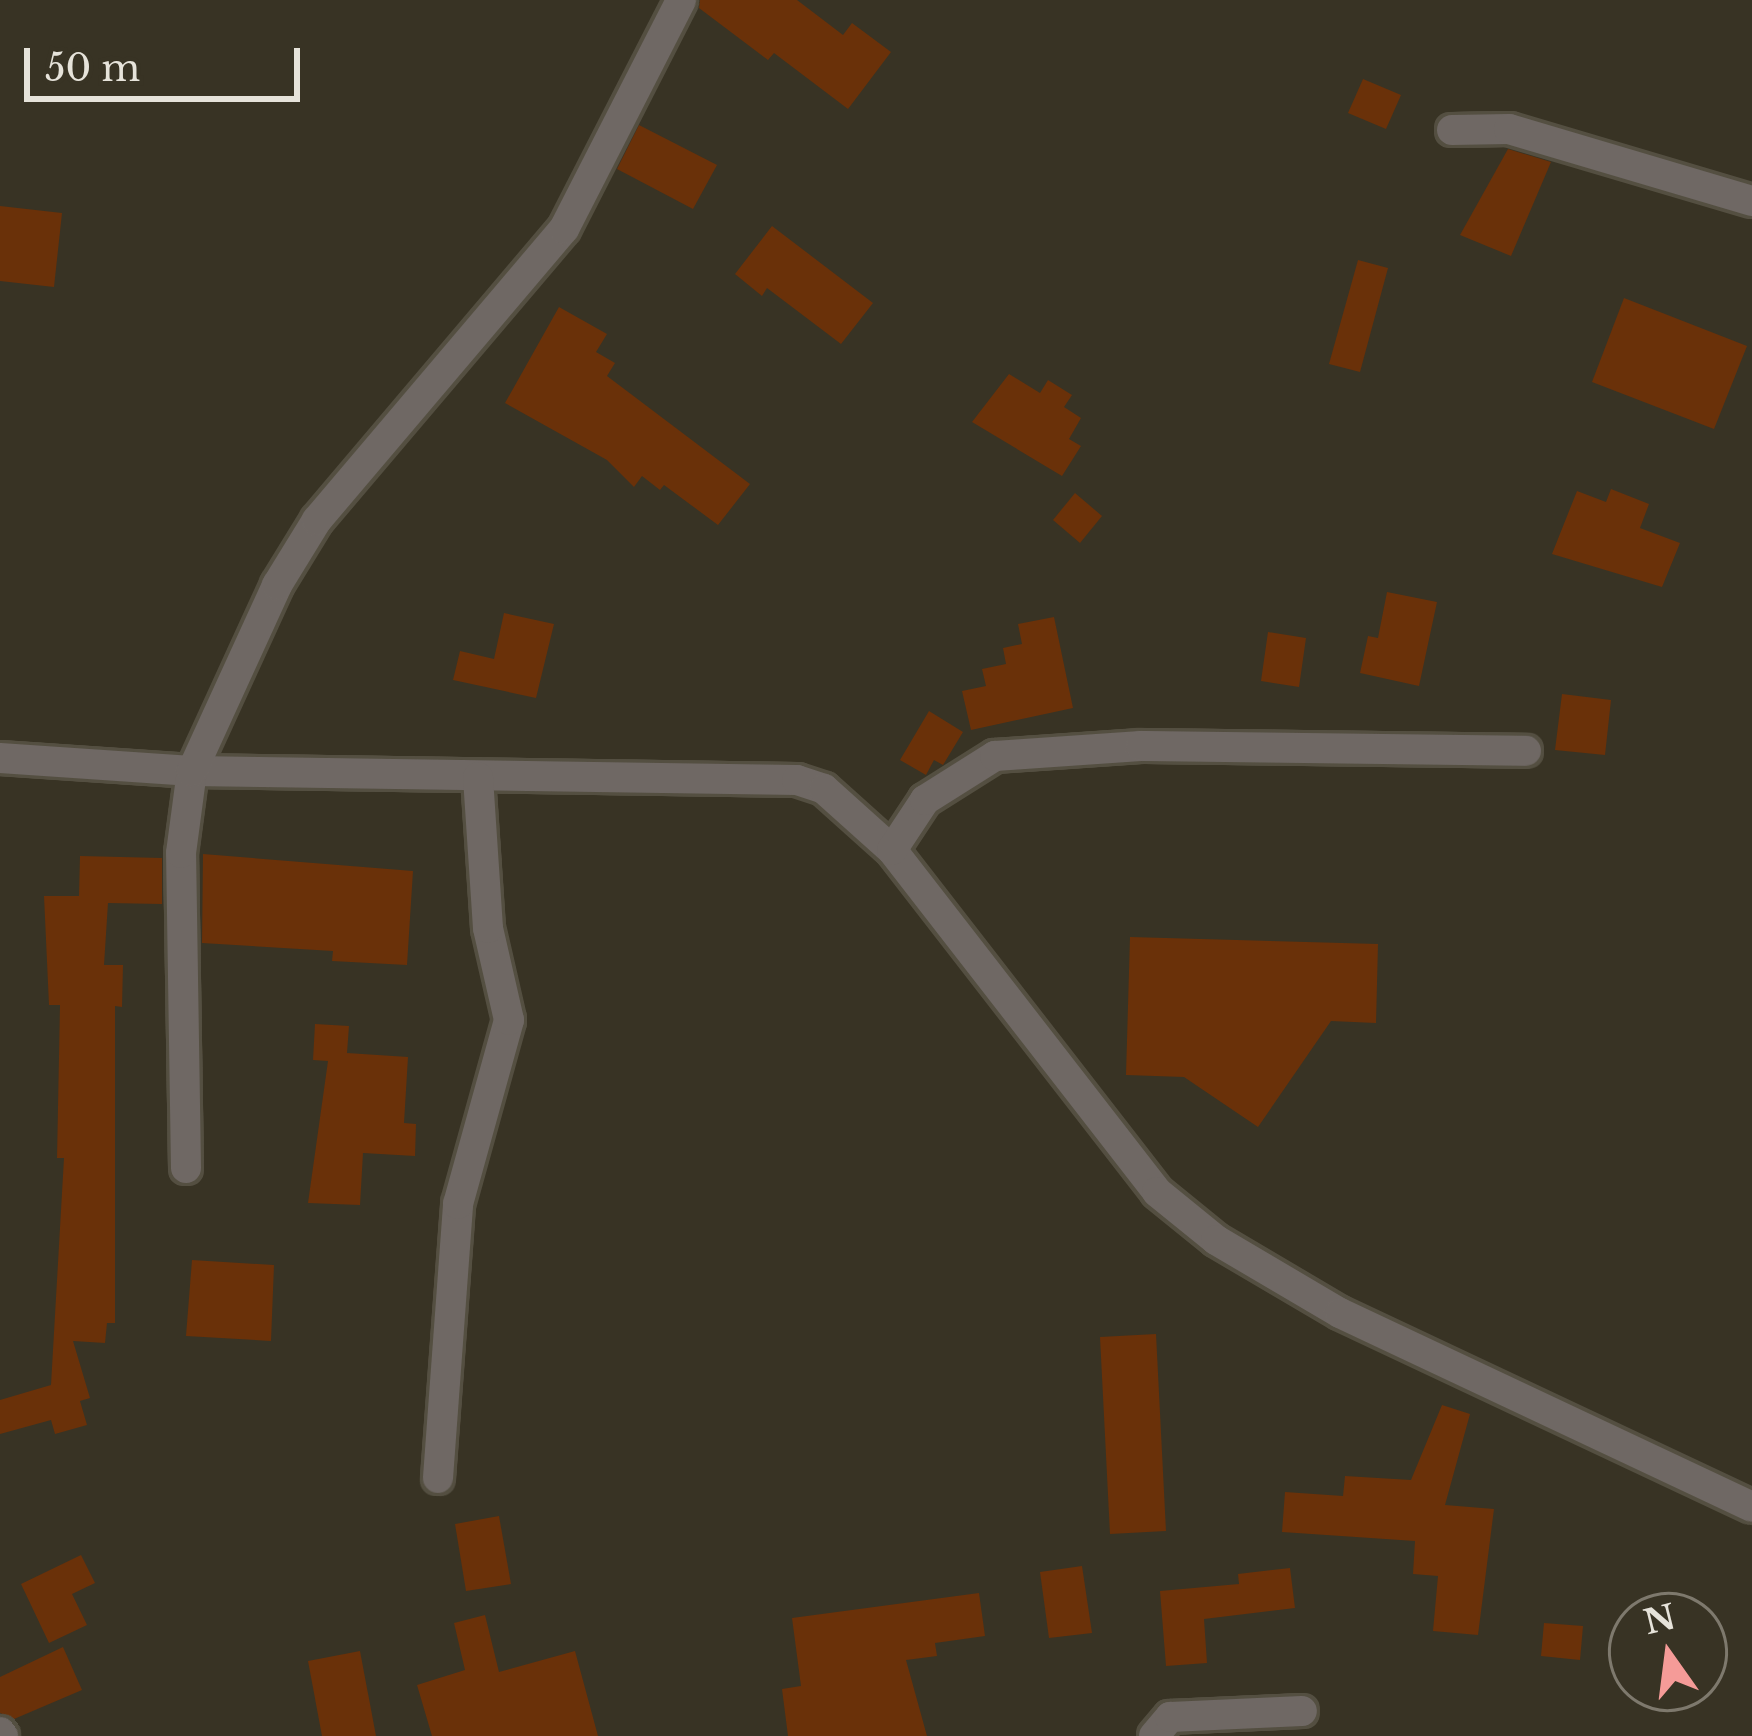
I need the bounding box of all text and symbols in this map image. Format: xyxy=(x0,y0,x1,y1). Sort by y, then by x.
scale bar xyxy=(30,24,306,98)
text: 50 m xyxy=(45,46,140,91)
north arrow xyxy=(1608,1592,1728,1712)
text: N xyxy=(1640,1596,1680,1643)

